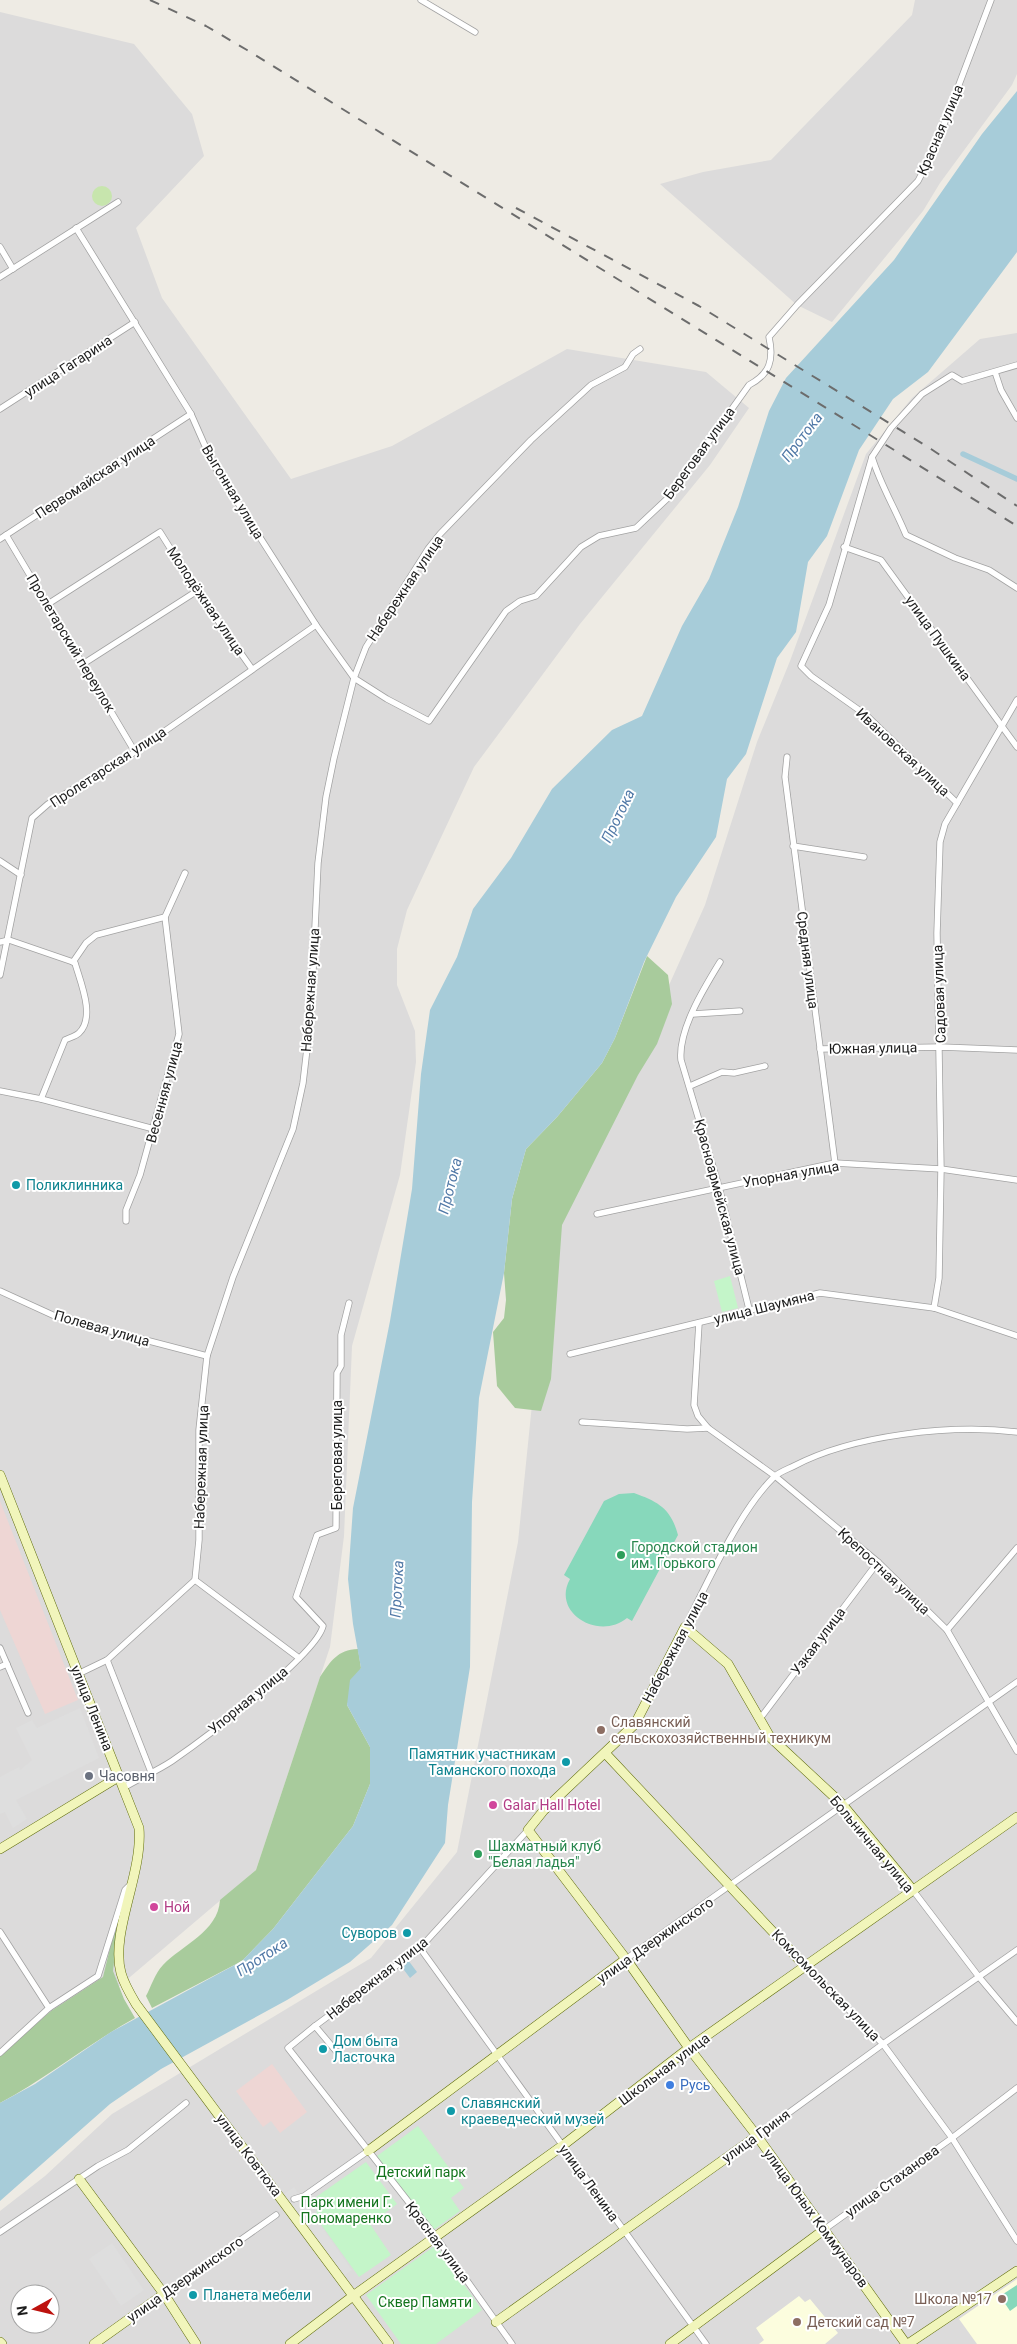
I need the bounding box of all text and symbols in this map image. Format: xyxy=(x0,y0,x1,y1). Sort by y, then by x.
street label: Красная улица xyxy=(914,82,966,178)
street label: улица Гагарина xyxy=(21,332,115,400)
street label: Береговая улица xyxy=(660,404,738,502)
water label: Протока xyxy=(778,409,827,465)
street label: Первомайская улица xyxy=(32,432,158,522)
street label: Выгонная улица xyxy=(199,442,267,542)
street label: Набережная улица xyxy=(364,532,446,644)
street label: Молодёжная улица xyxy=(164,544,248,658)
street label: Пролетарский переулок xyxy=(23,571,119,715)
street label: улица Пушкина xyxy=(902,592,974,684)
street label: Ивановская улица xyxy=(853,705,953,799)
street label: Пролетарская улица xyxy=(47,723,169,811)
water label: Протока xyxy=(597,786,639,846)
street label: Средняя улица xyxy=(794,910,822,1010)
street label: Набережная улица xyxy=(298,928,322,1052)
street label: Садовая улица xyxy=(929,945,949,1043)
street label: Южная улица xyxy=(829,1039,917,1057)
street label: Весенняя улица xyxy=(143,1040,185,1144)
street label: Красноармейская улица xyxy=(691,1117,749,1277)
water label: Протока xyxy=(434,1156,466,1216)
street label: Упорная улица xyxy=(742,1158,840,1190)
place label: Поликлинника xyxy=(26,1177,123,1193)
marker: Поликлинника xyxy=(10,1179,22,1191)
street label: улица Шаумяна xyxy=(712,1287,816,1327)
street label: Полевая улица xyxy=(52,1307,152,1349)
street label: Береговая улица xyxy=(329,1400,345,1510)
street label: Набережная улица xyxy=(191,1405,211,1529)
street label: Крепостная улица xyxy=(835,1524,933,1618)
place label: Городской cтадион им. Горького xyxy=(631,1539,758,1571)
marker: Городской cтадион им. Горького xyxy=(615,1549,627,1561)
water label: Протока xyxy=(387,1560,407,1618)
street label: Набережная улица xyxy=(639,1588,711,1706)
street label: Узкая улица xyxy=(787,1604,849,1678)
street label: улица Ленина xyxy=(68,1663,116,1753)
street label: Упорная улица xyxy=(205,1663,291,1737)
place label: Славянский сельскохозяйственный техникум xyxy=(611,1714,831,1746)
marker: Славянский сельскохозяйственный техникум xyxy=(595,1724,607,1736)
place label: Памятник участникам Таманского похода xyxy=(409,1746,556,1778)
marker: Памятник участникам Таманского похода xyxy=(560,1756,572,1768)
place label: Часовня xyxy=(99,1768,155,1784)
marker: Часовня xyxy=(83,1770,95,1782)
street label: Больничная улица xyxy=(827,1792,917,1896)
place label: Galar Hall Hotel xyxy=(503,1797,601,1813)
marker: Galar Hall Hotel xyxy=(487,1799,499,1811)
place label: Шахматный клуб "Белая ладья" xyxy=(488,1838,601,1870)
marker: Шахматный клуб "Белая ладья" xyxy=(472,1848,484,1860)
street label: улица Дзержинского xyxy=(594,1894,716,1986)
place label: Ной xyxy=(164,1899,190,1915)
marker: Ной xyxy=(148,1901,160,1913)
place label: Суворов xyxy=(341,1925,397,1941)
street label: Комсомольская улица xyxy=(769,1926,883,2044)
marker: Суворов xyxy=(401,1927,413,1939)
water label: Протока xyxy=(233,1934,291,1980)
street label: Набережная улица xyxy=(323,1934,431,2022)
street label: Школьная улица xyxy=(615,2030,713,2108)
place label: Дом быта Ласточка xyxy=(333,2033,398,2065)
marker: Дом быта Ласточка xyxy=(317,2043,329,2055)
place label: Русь xyxy=(680,2077,710,2093)
marker: Русь xyxy=(664,2079,676,2091)
place label: Славянский краеведческий музей xyxy=(461,2095,604,2127)
marker: Славянский краеведческий музей xyxy=(445,2105,457,2117)
street label: улица Гриня xyxy=(719,2106,793,2166)
street label: улица Ковтюха xyxy=(213,2111,285,2199)
street label: улица Ленина xyxy=(556,2141,622,2225)
street label: улица Стаханова xyxy=(842,2142,942,2220)
street label: улица Юных Коммунаров xyxy=(760,2146,872,2290)
park label: Детский парк xyxy=(376,2164,466,2180)
park label: Парк имени Г. Пономаренко xyxy=(301,2194,391,2226)
street label: Красная улица xyxy=(402,2198,474,2286)
street label: улица Дзержинского xyxy=(124,2233,246,2325)
north arrow xyxy=(10,2284,60,2334)
place label: Планета мебели xyxy=(203,2287,311,2303)
marker: Планета мебели xyxy=(187,2289,199,2301)
place label: Школа №17 xyxy=(914,2291,992,2307)
marker: Школа №17 xyxy=(996,2293,1008,2305)
park label: Сквер Памяти xyxy=(378,2294,472,2310)
text: N xyxy=(14,2305,31,2317)
place label: Детский сад №7 xyxy=(807,2314,915,2330)
marker: Детский сад №7 xyxy=(791,2316,803,2328)

